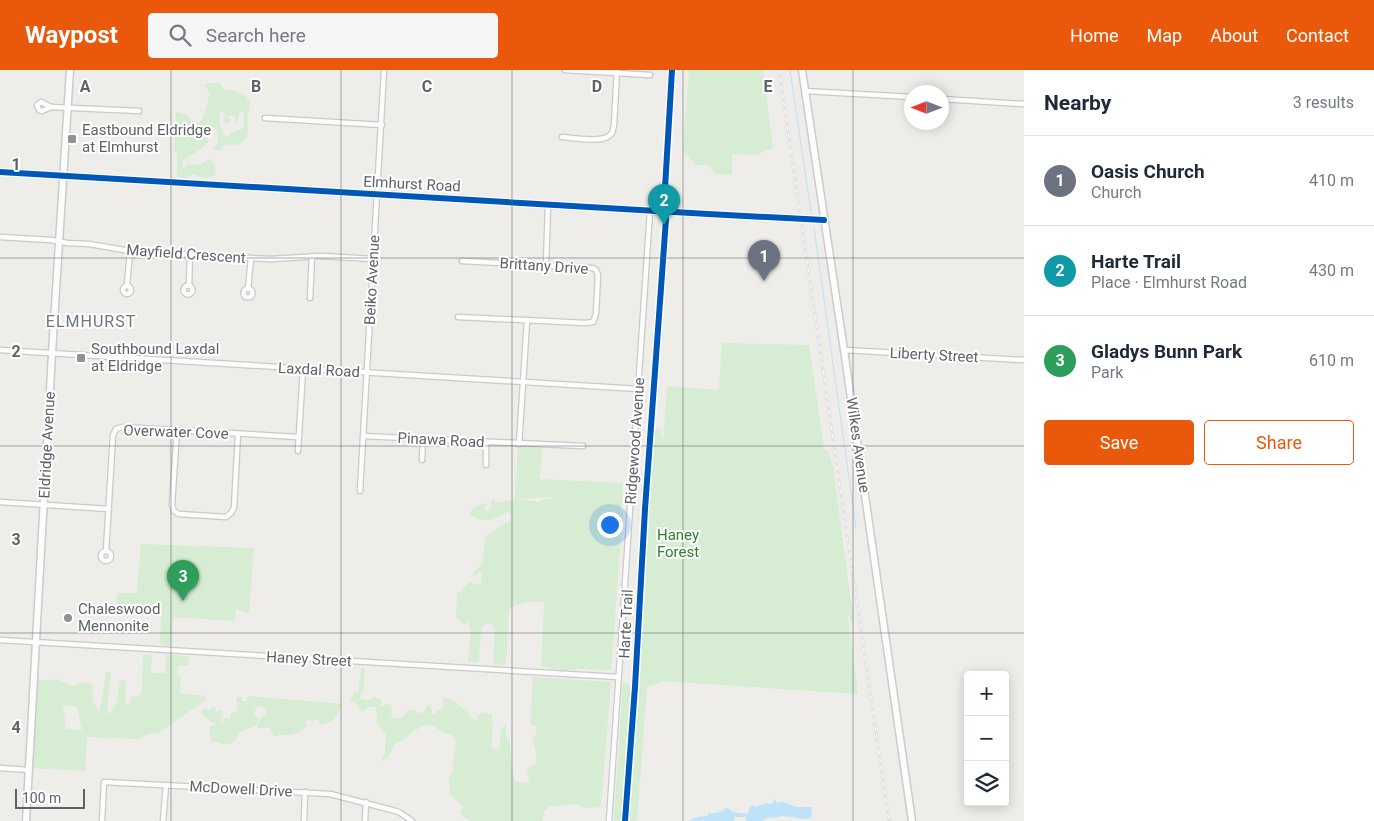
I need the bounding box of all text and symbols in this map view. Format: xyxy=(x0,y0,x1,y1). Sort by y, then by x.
search box xyxy=(148,13,498,58)
text: Waypost xyxy=(25,21,118,49)
icon: search xyxy=(166,21,194,49)
text: Search here xyxy=(206,24,306,47)
text: Home xyxy=(1070,25,1119,46)
text: Map xyxy=(1147,25,1182,46)
text: About xyxy=(1210,25,1258,46)
text: Contact xyxy=(1286,25,1349,46)
text: A xyxy=(80,77,91,96)
text: B xyxy=(251,77,261,96)
text: C xyxy=(422,77,432,96)
text: D xyxy=(592,77,602,96)
text: E xyxy=(764,77,773,96)
north arrow xyxy=(904,85,949,130)
text: Nearby xyxy=(1044,91,1111,115)
text: 3 results xyxy=(1293,93,1354,112)
place label: Eastbound Eldridge at Elmhurst xyxy=(82,121,211,156)
marker: Eastbound Eldridge at Elmhurst xyxy=(66,133,78,145)
text: 1 xyxy=(11,155,21,174)
text: Oasis Church xyxy=(1091,160,1205,183)
text: 1 xyxy=(1055,171,1065,190)
text: 410 m xyxy=(1309,171,1354,190)
street label: Elmhurst Road xyxy=(363,172,461,196)
text: Church xyxy=(1091,183,1142,202)
pin: 2 xyxy=(648,184,680,225)
street label: Beiko Avenue xyxy=(361,235,383,325)
pin: 1 xyxy=(748,240,780,281)
street label: Mayfield Crescent xyxy=(126,241,246,267)
text: Harte Trail xyxy=(1091,250,1181,273)
street label: Brittany Drive xyxy=(499,254,589,278)
text: 2 xyxy=(1055,261,1065,280)
text: 430 m xyxy=(1309,261,1354,280)
text: Place · Elmhurst Road xyxy=(1091,273,1247,292)
district label: ELMHURST xyxy=(46,312,136,331)
place label: Southbound Laxdal at Eldridge xyxy=(91,340,219,375)
text: Gladys Bunn Park xyxy=(1091,340,1242,363)
text: 2 xyxy=(11,342,21,361)
street label: Liberty Street xyxy=(889,344,979,366)
text: 3 xyxy=(1055,351,1065,370)
text: 610 m xyxy=(1309,351,1354,370)
marker: Southbound Laxdal at Eldridge xyxy=(75,352,87,364)
street label: Laxdal Road xyxy=(278,359,360,381)
text: Park xyxy=(1091,363,1123,382)
street label: Ridgewood Avenue xyxy=(622,377,648,505)
street label: Eldridge Avenue xyxy=(35,391,59,499)
street label: Wilkes Avenue xyxy=(842,396,874,494)
button: Save xyxy=(1044,420,1194,465)
button: Share xyxy=(1204,420,1354,465)
street label: Overwater Cove xyxy=(123,421,229,443)
street label: Pinawa Road xyxy=(397,429,485,451)
your location xyxy=(597,512,623,538)
park label: Haney Forest xyxy=(657,526,699,561)
text: 3 xyxy=(11,530,21,549)
pin: 3 xyxy=(167,560,199,601)
street label: Harte Trail xyxy=(615,589,637,659)
place label: Chaleswood Mennonite xyxy=(78,600,160,635)
marker: Chaleswood Mennonite xyxy=(62,612,74,624)
street label: Haney Street xyxy=(266,648,352,670)
map controls xyxy=(964,671,1009,806)
button: + xyxy=(964,671,1009,716)
button: − xyxy=(964,716,1009,761)
text: 4 xyxy=(11,718,21,737)
button: layers xyxy=(964,761,1009,806)
street label: McDowell Drive xyxy=(189,777,293,801)
scale bar xyxy=(15,786,85,809)
text: 100 m xyxy=(22,790,61,806)

